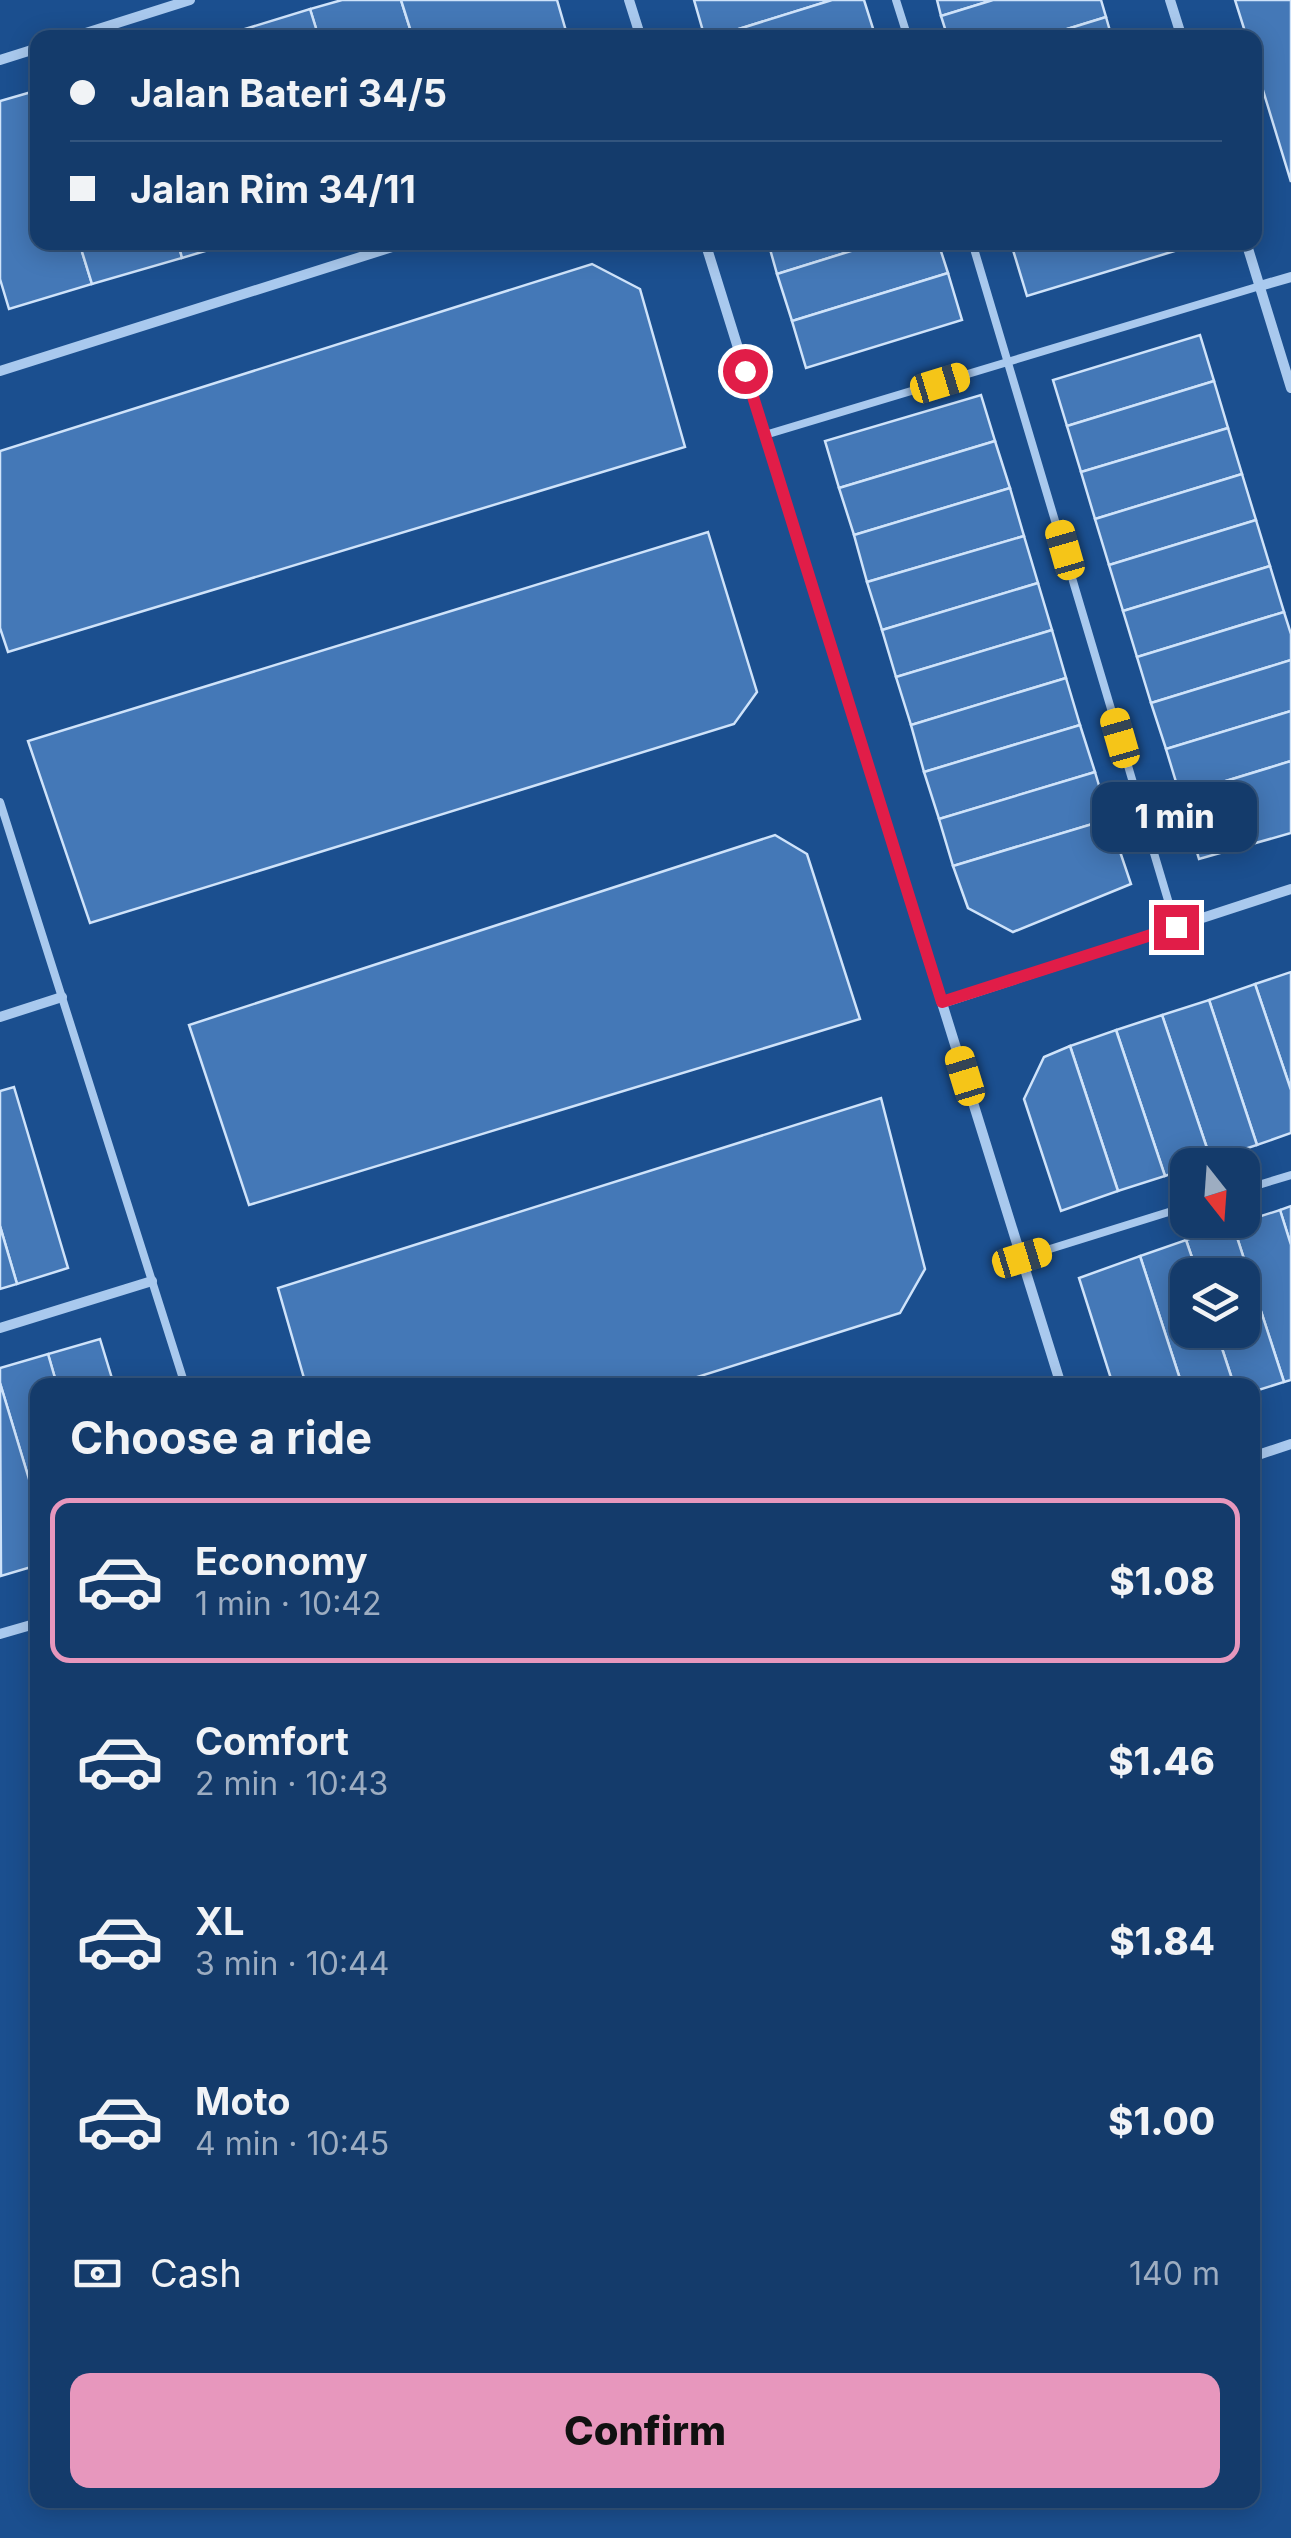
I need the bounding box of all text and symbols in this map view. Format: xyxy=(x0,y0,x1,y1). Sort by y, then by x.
text: Jalan Bateri 34/5 xyxy=(130,70,447,116)
text: Jalan Rim 34/11 xyxy=(130,166,416,212)
route start xyxy=(723,349,768,394)
car xyxy=(907,360,973,406)
car xyxy=(1042,517,1088,583)
car xyxy=(1097,705,1143,771)
callout: 1 min xyxy=(1094,782,1258,852)
text: 1 min xyxy=(1134,797,1215,836)
route end xyxy=(1154,905,1199,950)
car xyxy=(942,1043,988,1109)
north arrow xyxy=(1170,1148,1260,1238)
map controls xyxy=(1170,1148,1260,1348)
car xyxy=(989,1235,1055,1281)
button: layers xyxy=(1170,1258,1260,1348)
text: Choose a ride xyxy=(70,1410,372,1465)
icon: car xyxy=(75,1536,165,1626)
text: Economy xyxy=(195,1538,368,1584)
text: $1.08 xyxy=(1109,1558,1215,1604)
text: 1 min · 10:42 xyxy=(195,1584,382,1623)
icon: car xyxy=(75,1716,165,1806)
text: Comfort xyxy=(195,1718,349,1764)
text: $1.46 xyxy=(1108,1738,1215,1784)
text: 2 min · 10:43 xyxy=(195,1764,388,1803)
icon: car xyxy=(75,1896,165,1986)
text: XL xyxy=(195,1898,245,1944)
text: $1.84 xyxy=(1110,1918,1215,1964)
text: 3 min · 10:44 xyxy=(195,1944,389,1983)
icon: car xyxy=(75,2076,165,2166)
text: Moto xyxy=(195,2078,291,2124)
text: $1.00 xyxy=(1108,2098,1215,2144)
text: 4 min · 10:45 xyxy=(195,2124,389,2163)
icon: cash xyxy=(70,2246,125,2301)
text: Cash xyxy=(150,2250,242,2296)
text: 140 m xyxy=(1129,2254,1220,2293)
button: Confirm xyxy=(70,2373,1220,2488)

